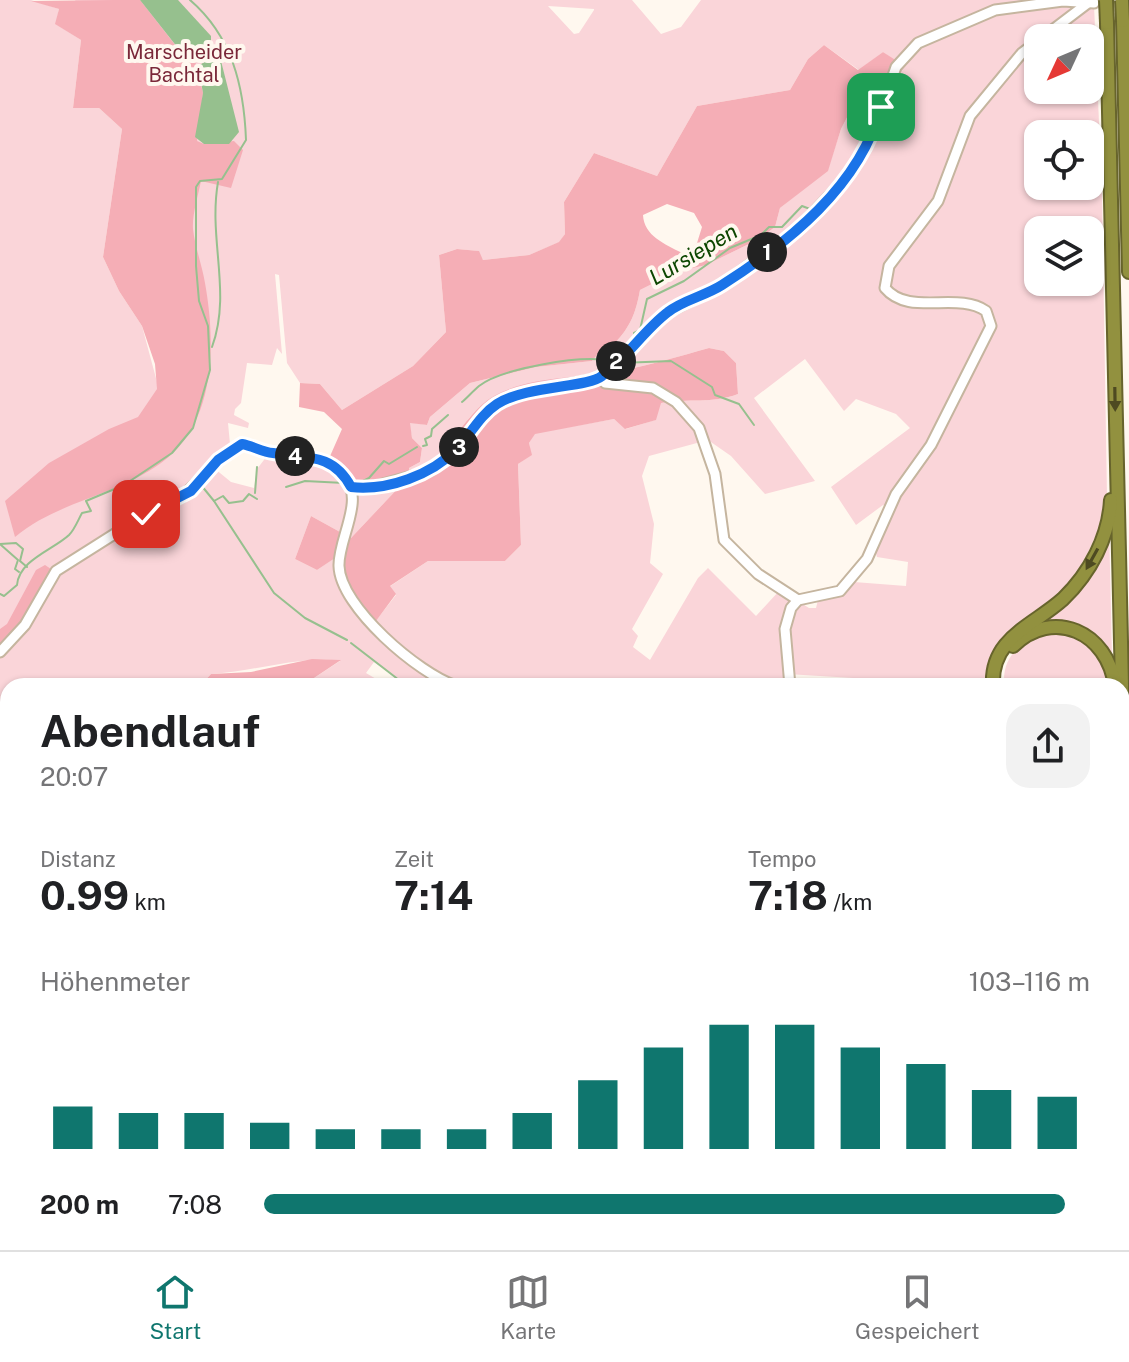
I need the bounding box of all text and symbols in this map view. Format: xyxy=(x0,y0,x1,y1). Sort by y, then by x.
north arrow xyxy=(1024,24,1104,104)
map controls xyxy=(1024,24,1104,296)
park label: Marscheider Bachtal xyxy=(126,40,242,87)
pin xyxy=(847,73,915,141)
icon: arrive xyxy=(859,85,903,129)
button: locate xyxy=(1024,120,1104,200)
button: layers xyxy=(1024,216,1104,296)
water label: Lursiepen xyxy=(644,218,742,290)
pin: 1 xyxy=(747,232,787,272)
text: 1 xyxy=(762,239,772,265)
pin: 2 xyxy=(596,341,636,381)
text: 2 xyxy=(609,348,623,374)
one-way arrow xyxy=(1108,387,1121,412)
pin: 3 xyxy=(439,427,479,467)
text: 3 xyxy=(452,434,466,460)
pin: 4 xyxy=(275,436,315,476)
text: 4 xyxy=(288,443,302,469)
pin xyxy=(112,480,180,548)
icon: check xyxy=(124,492,168,536)
one-way arrow xyxy=(1086,548,1100,570)
button: share xyxy=(1006,704,1090,788)
text: Abendlauf xyxy=(40,705,260,757)
text: 20:07 xyxy=(40,761,108,792)
text: Distanz xyxy=(40,846,115,872)
text: Zeit xyxy=(394,846,434,872)
text: Tempo xyxy=(748,846,817,872)
text: 0.99 xyxy=(40,872,129,919)
text: 7:14 xyxy=(394,872,473,919)
text: 7:18 xyxy=(748,872,828,919)
text: km xyxy=(129,889,166,915)
text: /km xyxy=(828,889,872,915)
text: Höhenmeter xyxy=(40,966,190,997)
text: 103–116 m xyxy=(969,966,1090,997)
text: 200 m xyxy=(40,1189,119,1220)
text: 7:08 xyxy=(168,1189,222,1220)
tab: Start xyxy=(149,1270,201,1344)
tab: Karte xyxy=(500,1270,556,1344)
tab: Gespeichert xyxy=(855,1270,980,1344)

